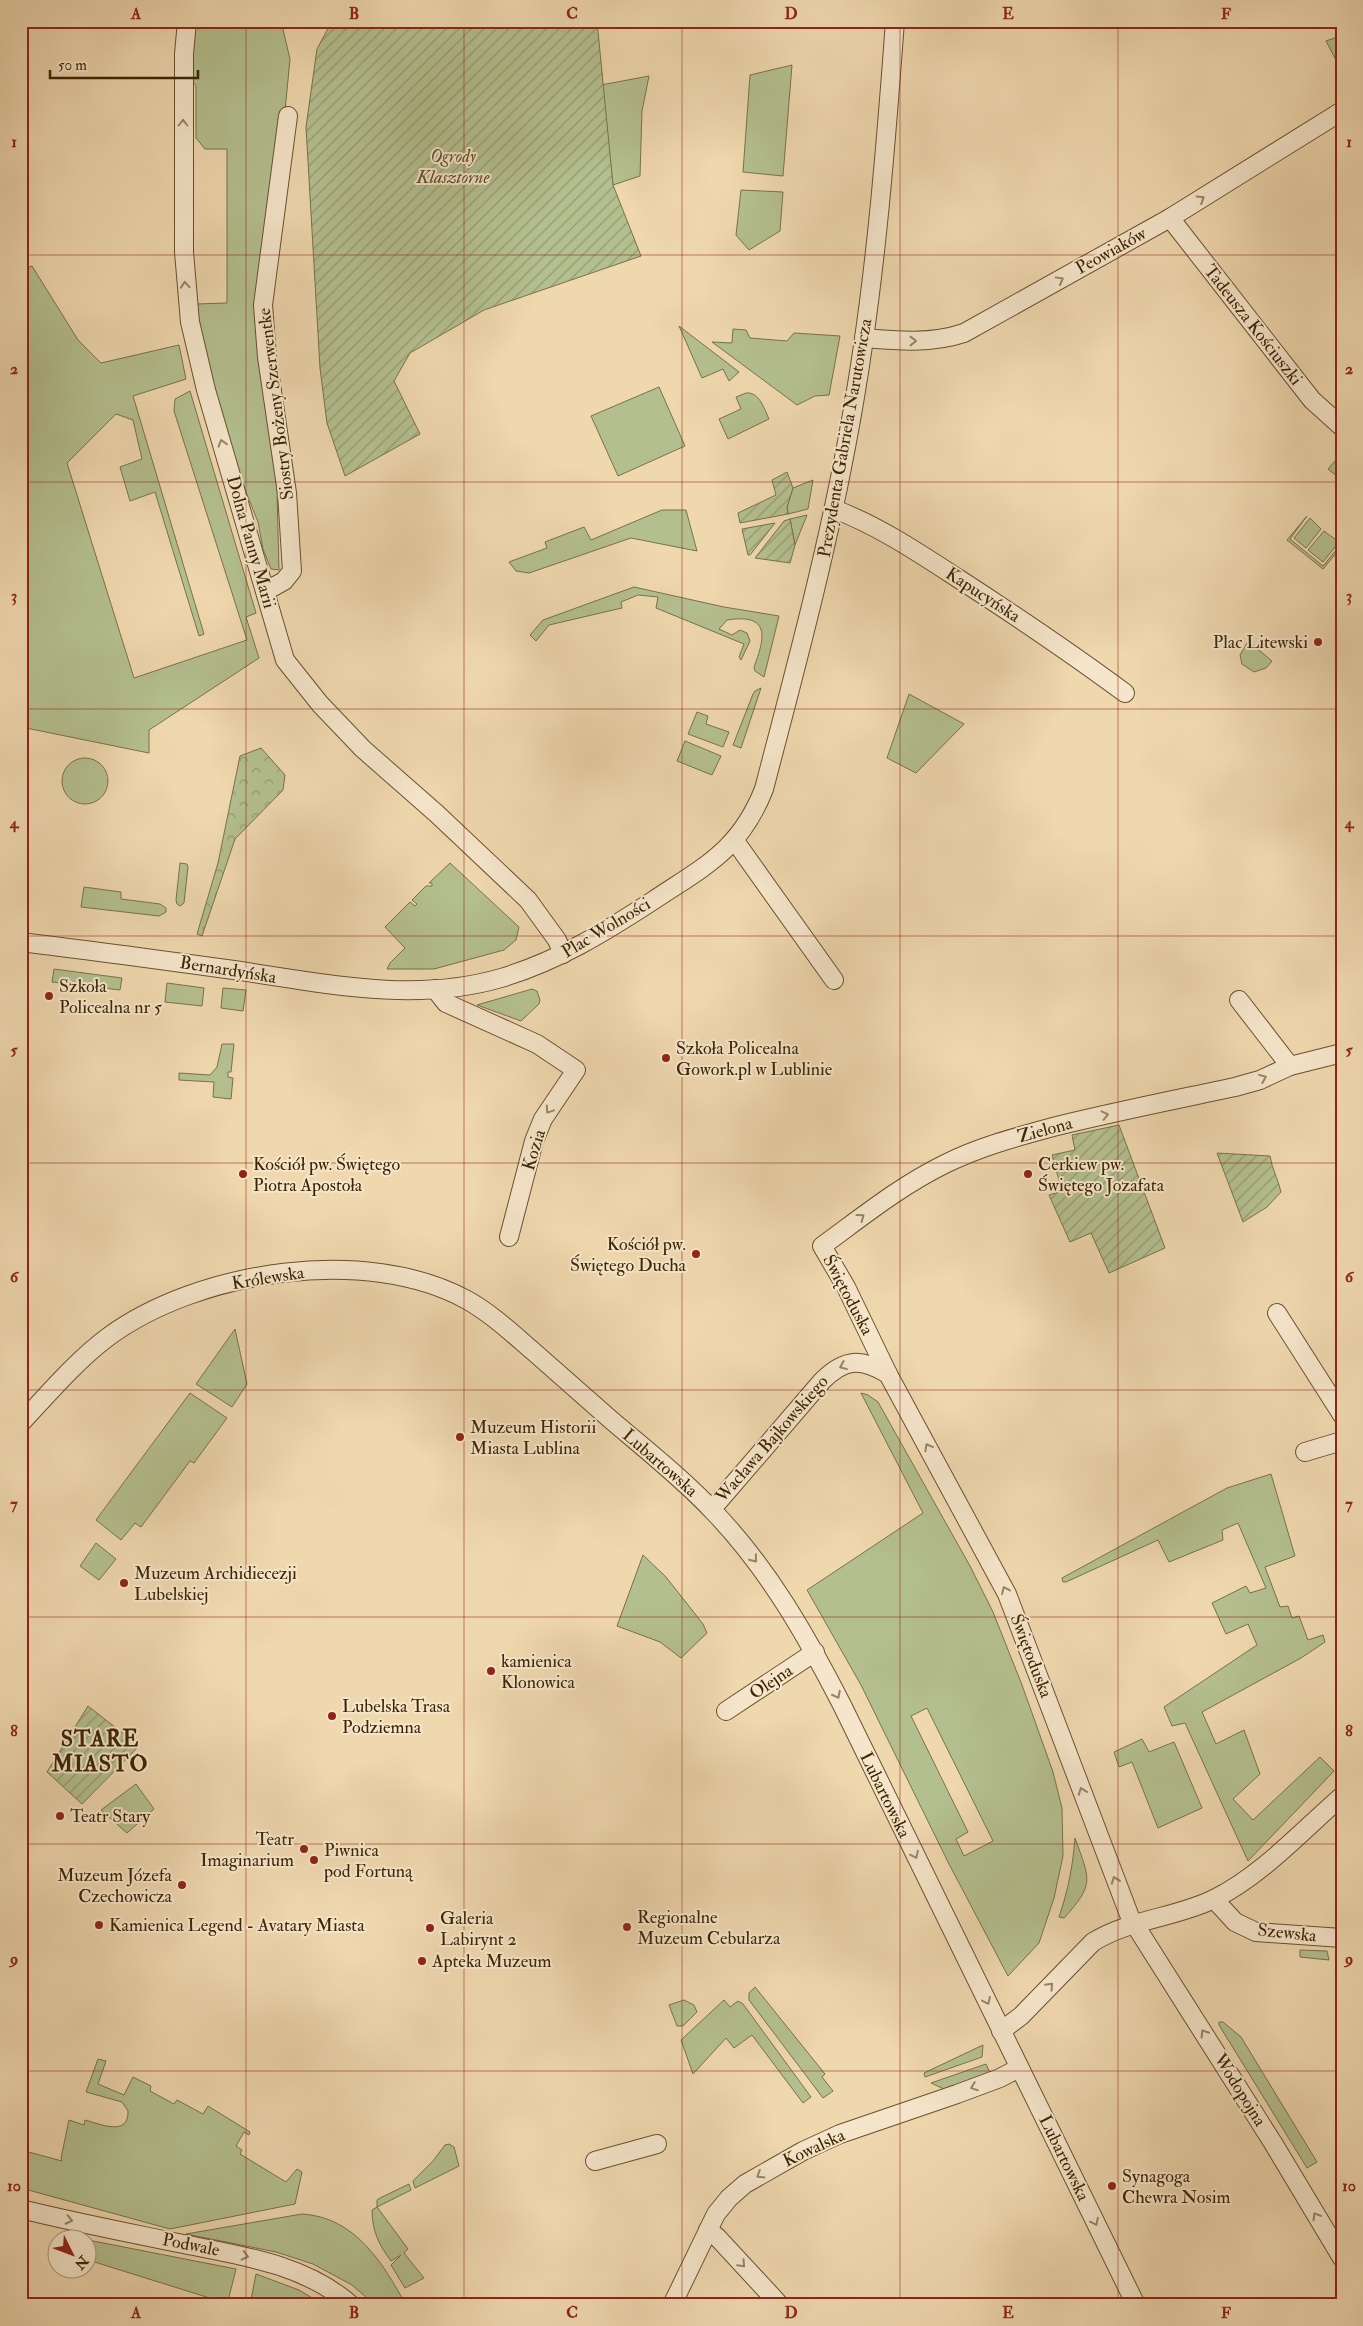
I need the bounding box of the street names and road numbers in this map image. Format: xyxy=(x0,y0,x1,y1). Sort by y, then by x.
street label: Peowiaków xyxy=(1072,222,1151,280)
street label: Tadeusza Kościuszki xyxy=(1199,260,1308,390)
street label: Siostry Bożeny Szerwentke xyxy=(253,306,299,501)
street label: Prezydenta Gabriela Narutowicza xyxy=(813,316,877,559)
street label: Dolna Panny Marii xyxy=(221,473,281,611)
street label: Kapucyńska xyxy=(941,562,1025,628)
street label: Plac Wolności xyxy=(557,892,655,964)
street label: Bernardyńska xyxy=(178,951,278,989)
street label: Zielona xyxy=(1015,1112,1075,1148)
street label: Kozia xyxy=(517,1126,551,1173)
street label: Świętoduska xyxy=(817,1251,879,1340)
street label: Królewska xyxy=(230,1261,306,1295)
street label: Wacława Bajkowskiego xyxy=(710,1370,834,1508)
street label: Lubartowska xyxy=(617,1424,703,1502)
street label: Świętoduska xyxy=(1005,1611,1058,1702)
street label: Olejna xyxy=(745,1659,798,1705)
street label: Lubartowska xyxy=(854,1748,916,1842)
street label: Szewska xyxy=(1256,1918,1318,1948)
street label: Wodopojna xyxy=(1208,2048,1272,2131)
street label: Lubartowska xyxy=(1033,2111,1095,2205)
street label: Kowalska xyxy=(779,2123,849,2172)
street label: Podwale xyxy=(160,2228,222,2262)

